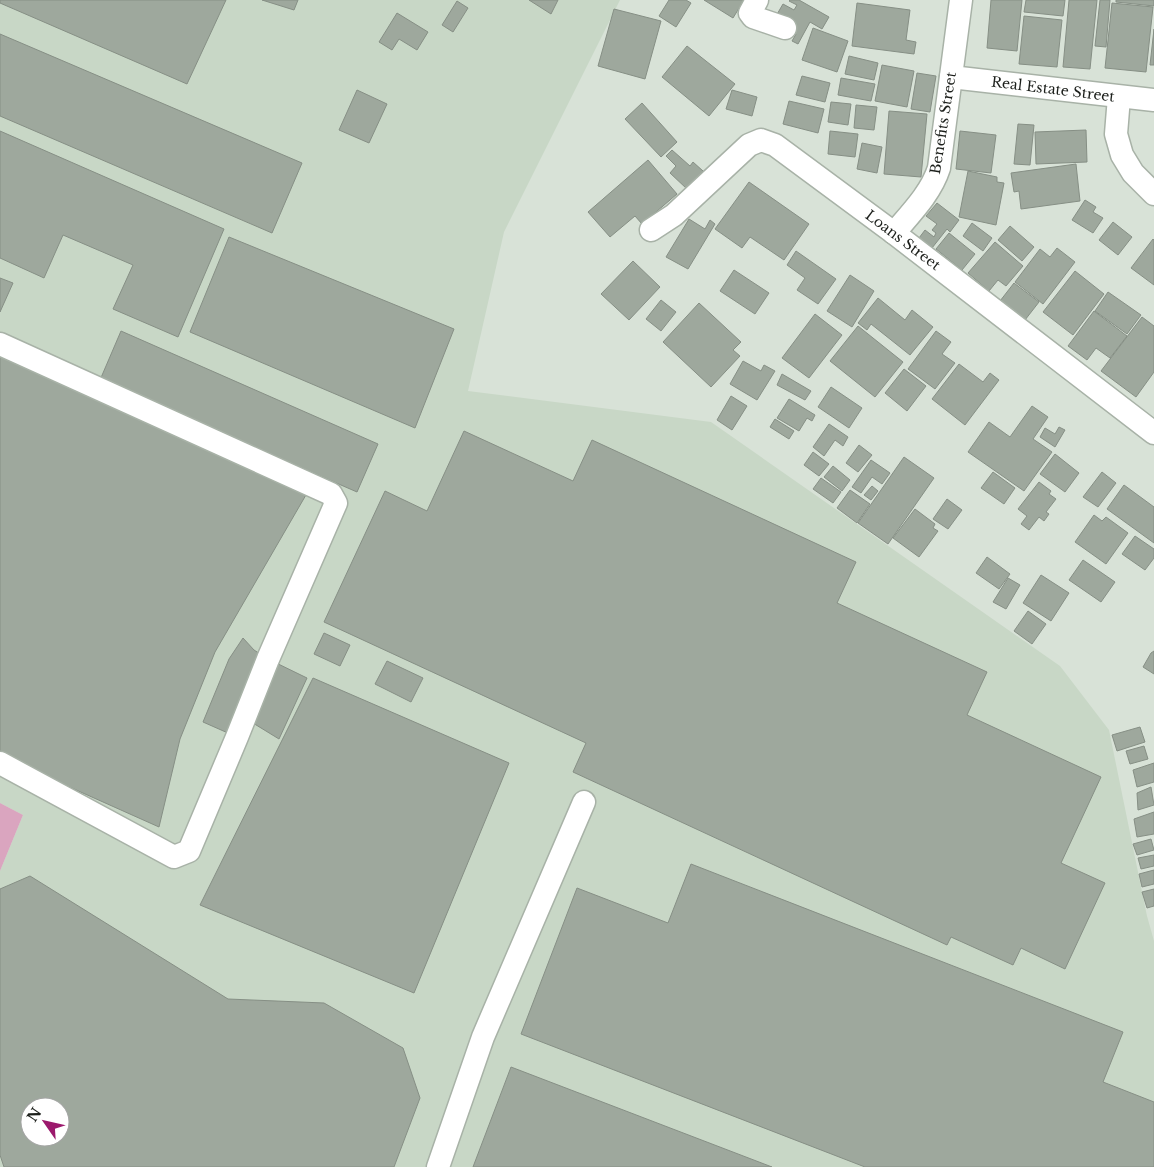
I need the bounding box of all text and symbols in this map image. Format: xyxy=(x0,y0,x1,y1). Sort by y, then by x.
street label: Benefits Street xyxy=(926,70,960,175)
street label: Real Estate Street xyxy=(990,72,1116,106)
street label: Loans Street xyxy=(862,206,945,274)
north arrow xyxy=(20,1097,70,1147)
text: N xyxy=(23,1104,45,1125)

